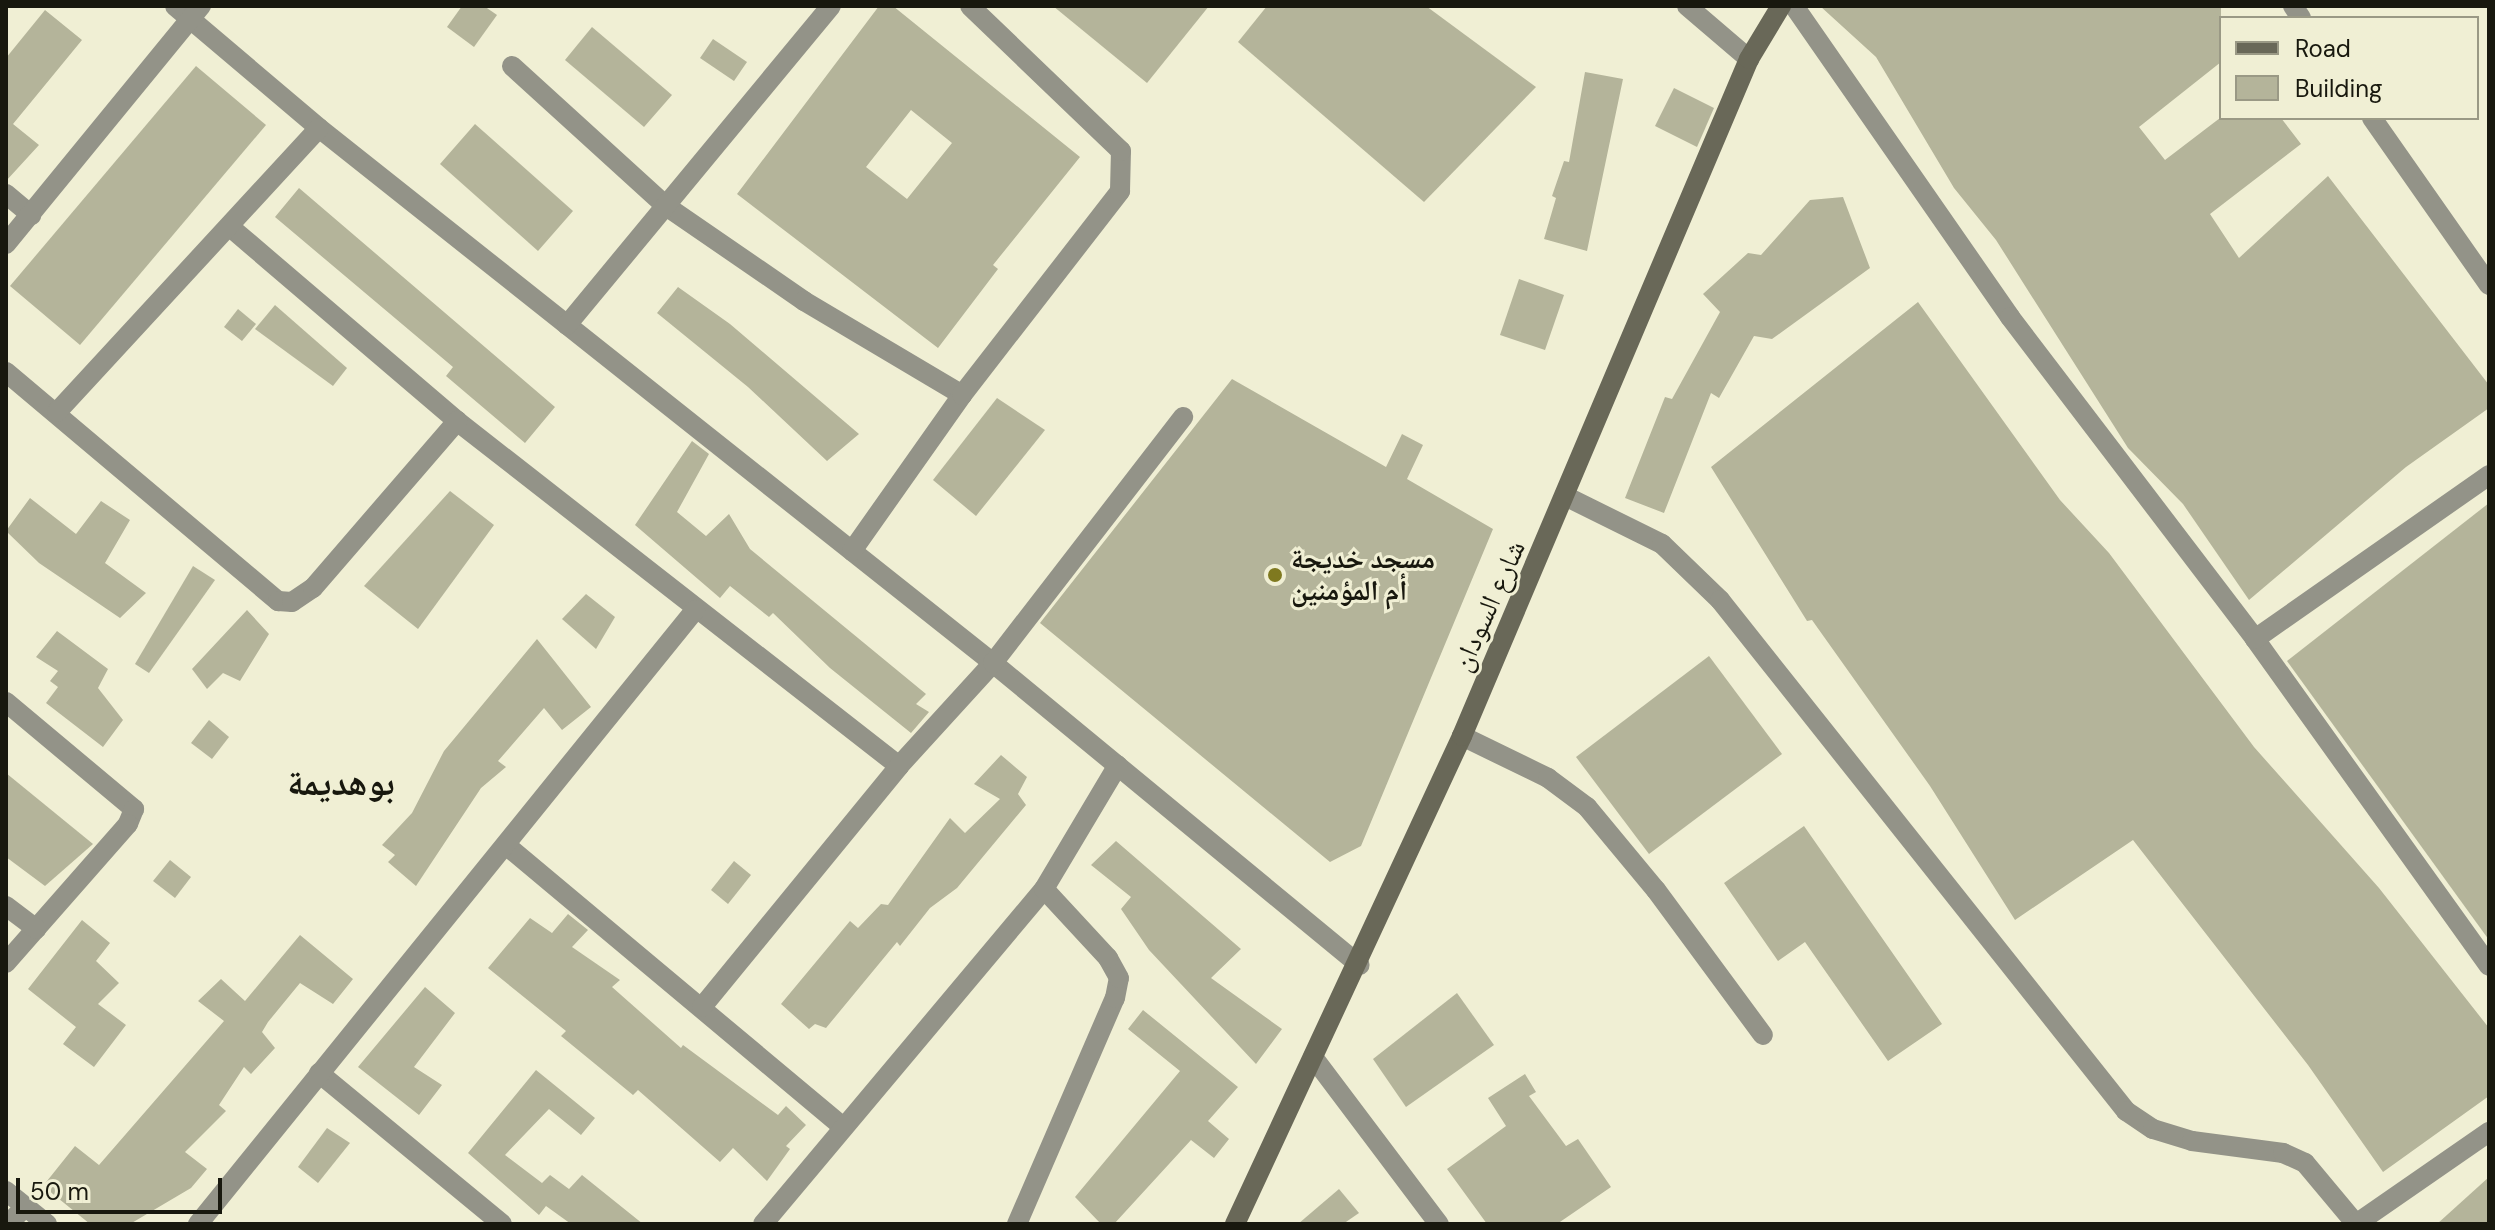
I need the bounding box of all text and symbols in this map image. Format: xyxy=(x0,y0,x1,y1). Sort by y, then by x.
legend xyxy=(2219,16,2479,120)
text: Road xyxy=(2295,33,2351,64)
text: Building xyxy=(2295,73,2382,104)
street label: شارع السودان xyxy=(1445,535,1533,677)
place label: مسجد خديجة أم المؤمنين xyxy=(1291,542,1435,608)
marker: مسجد خديجة أم المؤمنين xyxy=(1266,566,1284,584)
district label: بوهديمة xyxy=(287,761,395,805)
scale bar xyxy=(20,1162,226,1212)
text: 50 m xyxy=(30,1176,89,1207)

